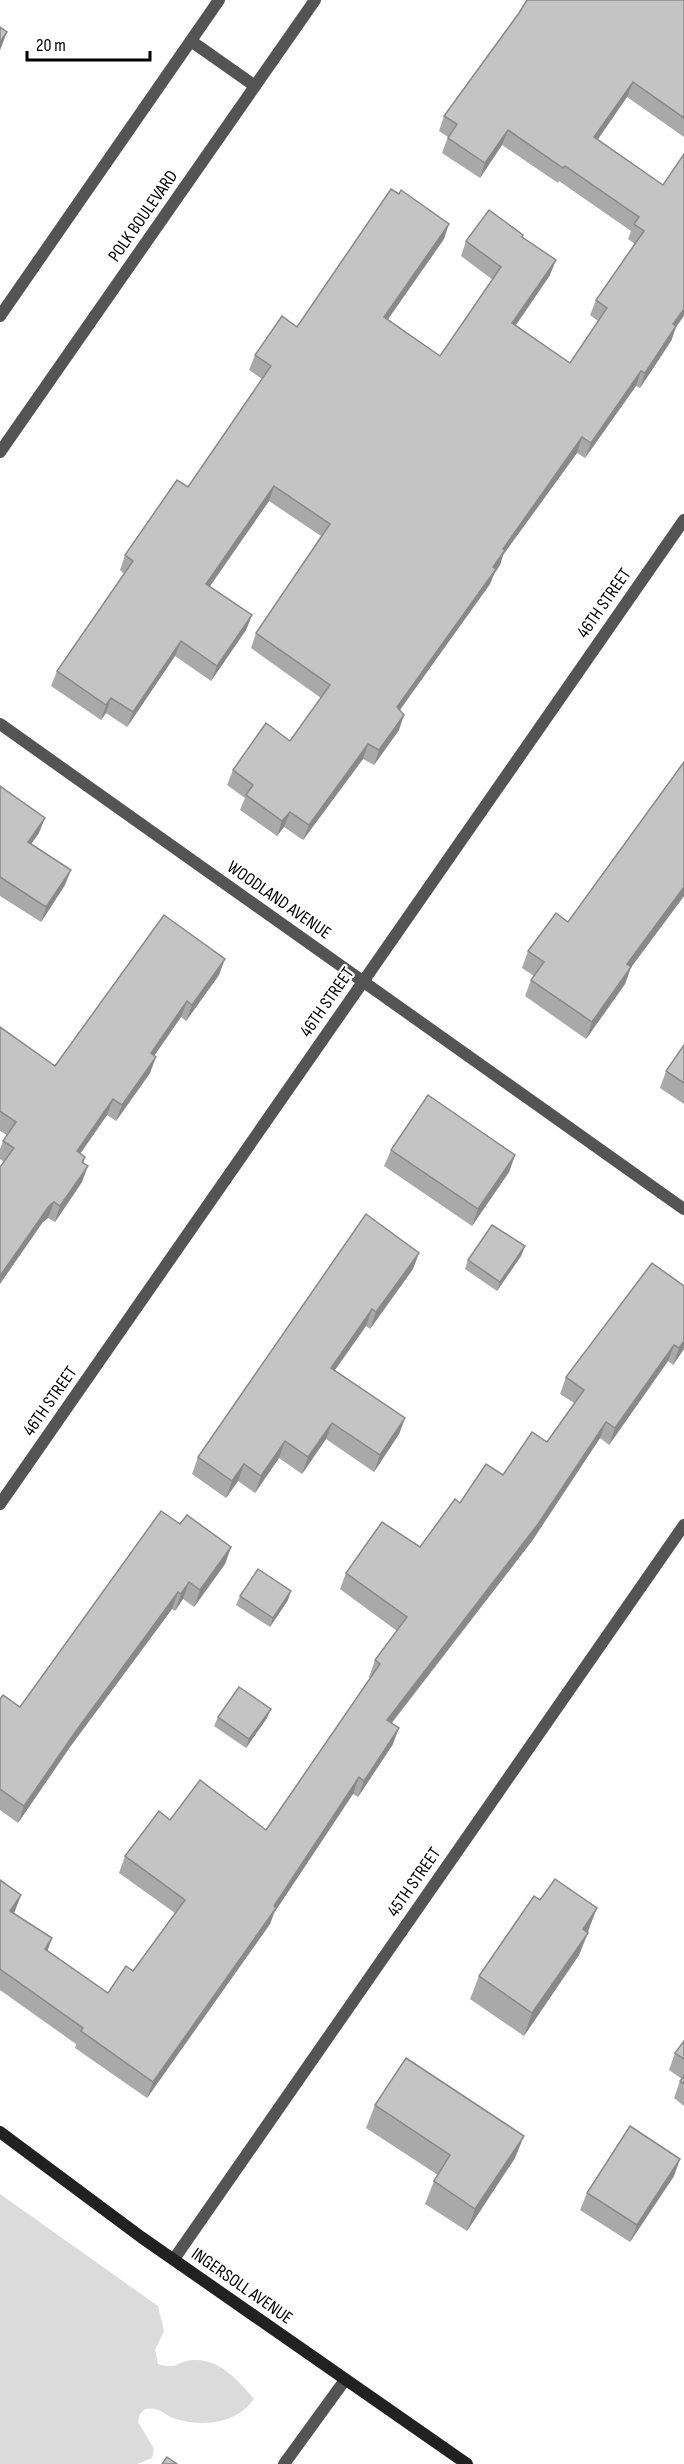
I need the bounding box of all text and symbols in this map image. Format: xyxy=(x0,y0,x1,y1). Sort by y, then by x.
scale bar xyxy=(27,24,150,62)
text: 20 m xyxy=(36,35,66,56)
street label: POLK BOULEVARD xyxy=(104,166,182,266)
street label: 46TH STREET xyxy=(572,564,636,642)
street label: WOODLAND AVENUE xyxy=(223,856,335,944)
street label: 46TH STREET xyxy=(295,963,359,1041)
street label: 46TH STREET xyxy=(18,1362,82,1440)
street label: 45TH STREET xyxy=(383,1843,445,1921)
street label: INGERSOLL AVENUE xyxy=(187,2243,297,2329)

